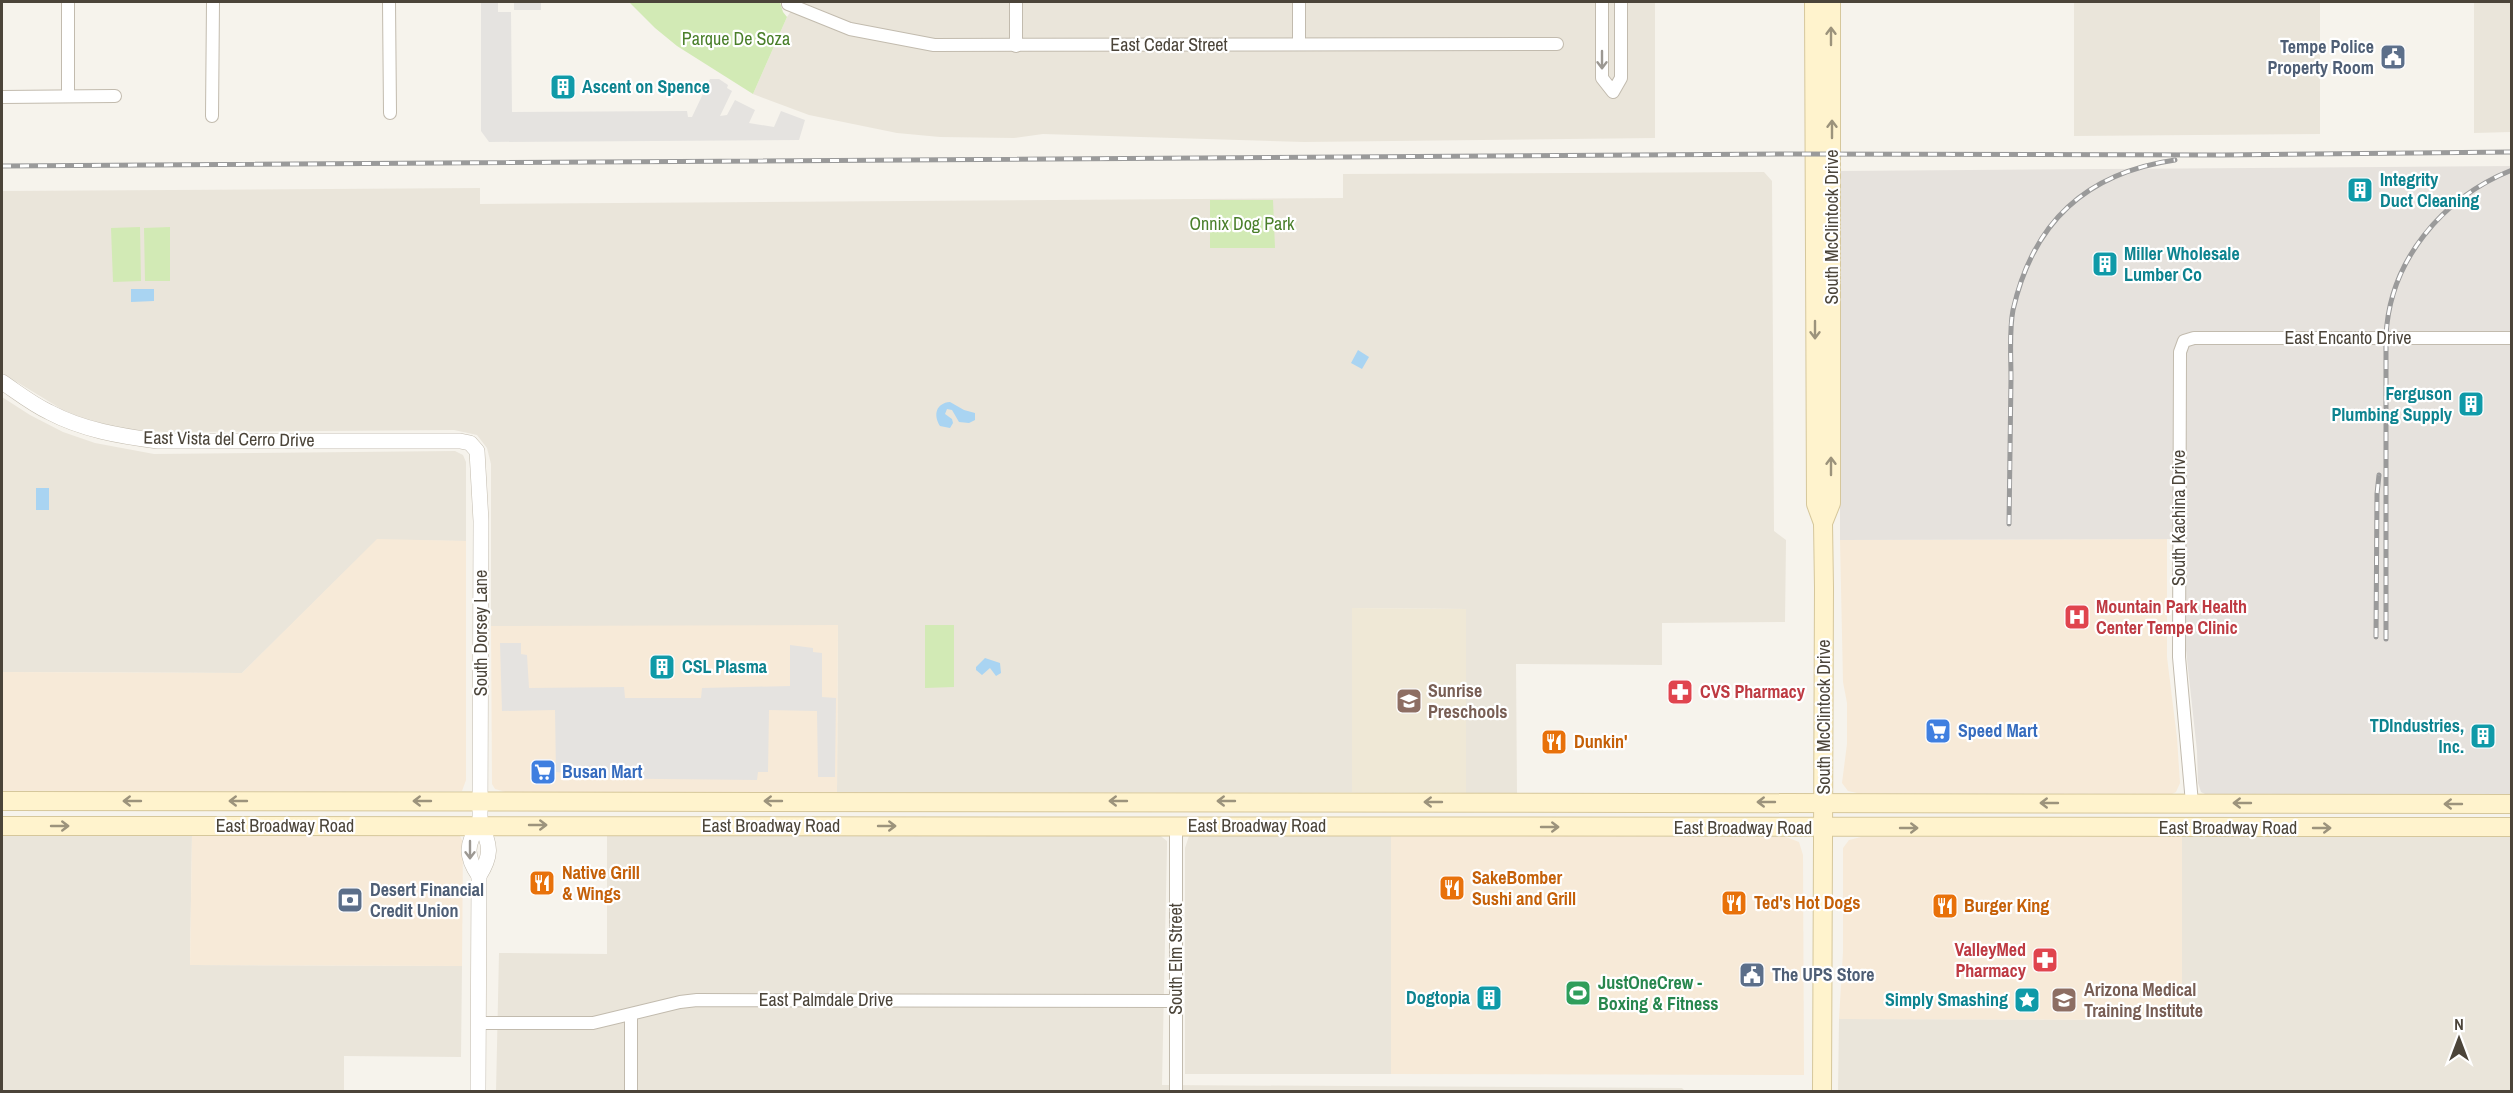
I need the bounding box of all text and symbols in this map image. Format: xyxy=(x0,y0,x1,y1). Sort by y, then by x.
park label: Parque De Soza xyxy=(682,26,790,51)
one-way arrow xyxy=(1825,27,1837,47)
street label: East Cedar Street xyxy=(1110,32,1228,57)
place label: Tempe Police Property Room xyxy=(2267,34,2374,80)
public building icon: Tempe Police Property Room xyxy=(2378,42,2408,72)
one-way arrow xyxy=(1596,50,1608,69)
building icon: Ascent on Spence xyxy=(548,72,578,102)
place label: Ascent on Spence xyxy=(582,74,710,99)
one-way arrow xyxy=(1826,119,1838,139)
street label: South McClintock Drive xyxy=(1819,149,1844,305)
place label: Integrity Duct Cleaning xyxy=(2380,167,2479,213)
building icon: Integrity Duct Cleaning xyxy=(2345,175,2375,205)
park label: Onnix Dog Park xyxy=(1189,211,1295,236)
place label: Miller Wholesale Lumber Co xyxy=(2124,241,2240,287)
building icon: Miller Wholesale Lumber Co xyxy=(2090,249,2120,279)
one-way arrow xyxy=(1809,319,1821,339)
street label: East Encanto Drive xyxy=(2284,325,2412,350)
place label: Ferguson Plumbing Supply xyxy=(2331,381,2453,427)
building icon: Ferguson Plumbing Supply xyxy=(2456,389,2486,419)
street label: East Vista del Cerro Drive xyxy=(143,425,315,452)
street label: South Kachina Drive xyxy=(2166,450,2191,586)
one-way arrow xyxy=(1825,457,1837,477)
street label: South Dorsey Lane xyxy=(468,570,493,696)
place label: Mountain Park Health Center Tempe Clinic xyxy=(2096,594,2247,640)
hospital icon: Mountain Park Health Center Tempe Clinic xyxy=(2062,602,2092,632)
street label: South McClintock Drive xyxy=(1811,639,1836,795)
building icon: CSL Plasma xyxy=(647,652,677,682)
place label: CSL Plasma xyxy=(682,654,768,679)
pharmacy icon: CVS Pharmacy xyxy=(1665,677,1695,707)
place label: Sunrise Preschools xyxy=(1428,678,1508,724)
place label: CVS Pharmacy xyxy=(1700,679,1806,704)
school or university icon: Sunrise Preschools xyxy=(1394,686,1424,716)
place label: TDIndustries, Inc. xyxy=(2370,713,2464,759)
supermarket icon: Speed Mart xyxy=(1923,716,1953,746)
place label: Speed Mart xyxy=(1958,718,2038,743)
building icon: TDIndustries, Inc. xyxy=(2468,721,2498,751)
restaurant icon: Dunkin' xyxy=(1539,727,1569,757)
place label: Dunkin' xyxy=(1574,729,1628,754)
supermarket icon: Busan Mart xyxy=(528,757,558,787)
place label: Busan Mart xyxy=(562,759,642,784)
one-way arrow xyxy=(122,795,142,807)
one-way arrow xyxy=(229,795,249,807)
one-way arrow xyxy=(412,795,432,807)
one-way arrow xyxy=(764,795,784,807)
one-way arrow xyxy=(1108,795,1128,807)
one-way arrow xyxy=(1216,795,1236,807)
one-way arrow xyxy=(1424,796,1444,808)
one-way arrow xyxy=(1756,796,1776,808)
one-way arrow xyxy=(2040,797,2060,809)
one-way arrow xyxy=(2233,797,2253,809)
one-way arrow xyxy=(2444,798,2464,810)
street label: East Broadway Road xyxy=(216,813,354,838)
street label: East Broadway Road xyxy=(702,813,840,838)
street label: East Broadway Road xyxy=(1188,813,1326,838)
street label: East Broadway Road xyxy=(1674,815,1812,840)
street label: East Broadway Road xyxy=(2159,815,2297,840)
one-way arrow xyxy=(50,820,69,832)
one-way arrow xyxy=(528,820,548,831)
one-way arrow xyxy=(877,820,897,832)
one-way arrow xyxy=(1540,821,1560,833)
one-way arrow xyxy=(1899,822,1919,834)
one-way arrow xyxy=(2312,822,2332,834)
one-way arrow xyxy=(464,840,476,860)
place label: Native Grill & Wings xyxy=(562,860,640,906)
place label: SakeBomber Sushi and Grill xyxy=(1472,865,1576,911)
restaurant icon: Native Grill & Wings xyxy=(527,868,557,898)
restaurant icon: SakeBomber Sushi and Grill xyxy=(1437,873,1467,903)
place label: Desert Financial Credit Union xyxy=(370,877,484,923)
bank icon: Desert Financial Credit Union xyxy=(335,885,365,915)
restaurant icon: Ted's Hot Dogs xyxy=(1719,888,1749,918)
place label: Ted's Hot Dogs xyxy=(1754,890,1861,915)
restaurant icon: Burger King xyxy=(1930,891,1960,921)
place label: Burger King xyxy=(1964,893,2049,918)
street label: South Elm Street xyxy=(1163,903,1188,1015)
place label: ValleyMed Pharmacy xyxy=(1955,937,2027,983)
pharmacy icon: ValleyMed Pharmacy xyxy=(2030,945,2060,975)
public building icon: The UPS Store xyxy=(1737,960,1767,990)
place label: The UPS Store xyxy=(1772,962,1875,987)
place label: JustOneCrew - Boxing & Fitness xyxy=(1598,970,1719,1016)
place label: Arizona Medical Training Institute xyxy=(2084,977,2203,1023)
sports icon: JustOneCrew - Boxing & Fitness xyxy=(1563,978,1593,1008)
building icon: Dogtopia xyxy=(1474,983,1504,1013)
place label: Dogtopia xyxy=(1406,985,1471,1010)
place icon: Simply Smashing xyxy=(2012,985,2042,1015)
school or university icon: Arizona Medical Training Institute xyxy=(2049,985,2079,1015)
street label: East Palmdale Drive xyxy=(759,987,893,1012)
place label: Simply Smashing xyxy=(1885,987,2008,1012)
north arrow xyxy=(2429,1009,2489,1069)
text: N xyxy=(2454,1013,2464,1035)

